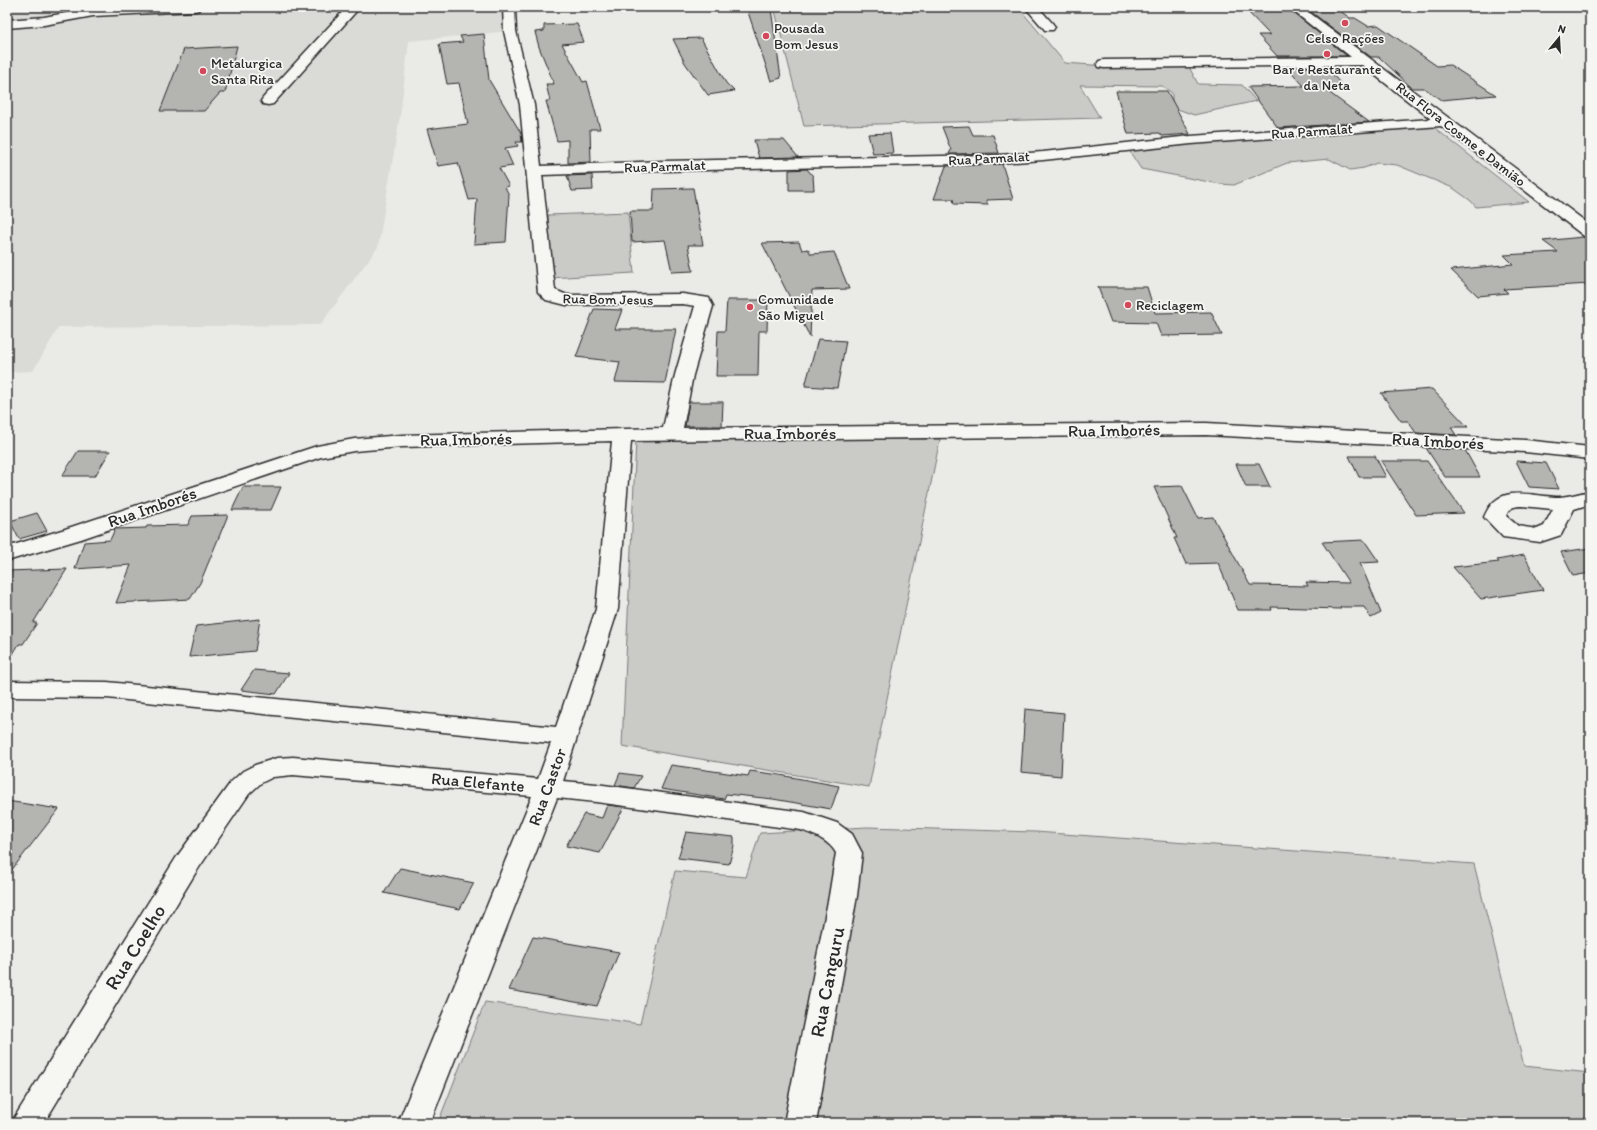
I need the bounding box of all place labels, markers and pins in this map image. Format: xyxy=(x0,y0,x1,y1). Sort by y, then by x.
marker: Celso Rações xyxy=(1340,18,1350,28)
place label: Pousada Bom Jesus xyxy=(774,20,839,53)
place label: Celso Rações xyxy=(1306,30,1384,47)
marker: Pousada Bom Jesus xyxy=(761,31,771,41)
marker: Bar e Restaurante da Neta xyxy=(1322,49,1332,59)
place label: Metalurgica Santa Rita xyxy=(211,55,282,88)
place label: Bar e Restaurante da Neta xyxy=(1273,61,1382,94)
marker: Metalurgica Santa Rita xyxy=(198,66,208,76)
place label: Comunidade São Miguel xyxy=(758,291,834,324)
place label: Reciclagem xyxy=(1136,297,1205,314)
marker: Reciclagem xyxy=(1123,300,1133,310)
marker: Comunidade São Miguel xyxy=(745,302,755,312)

